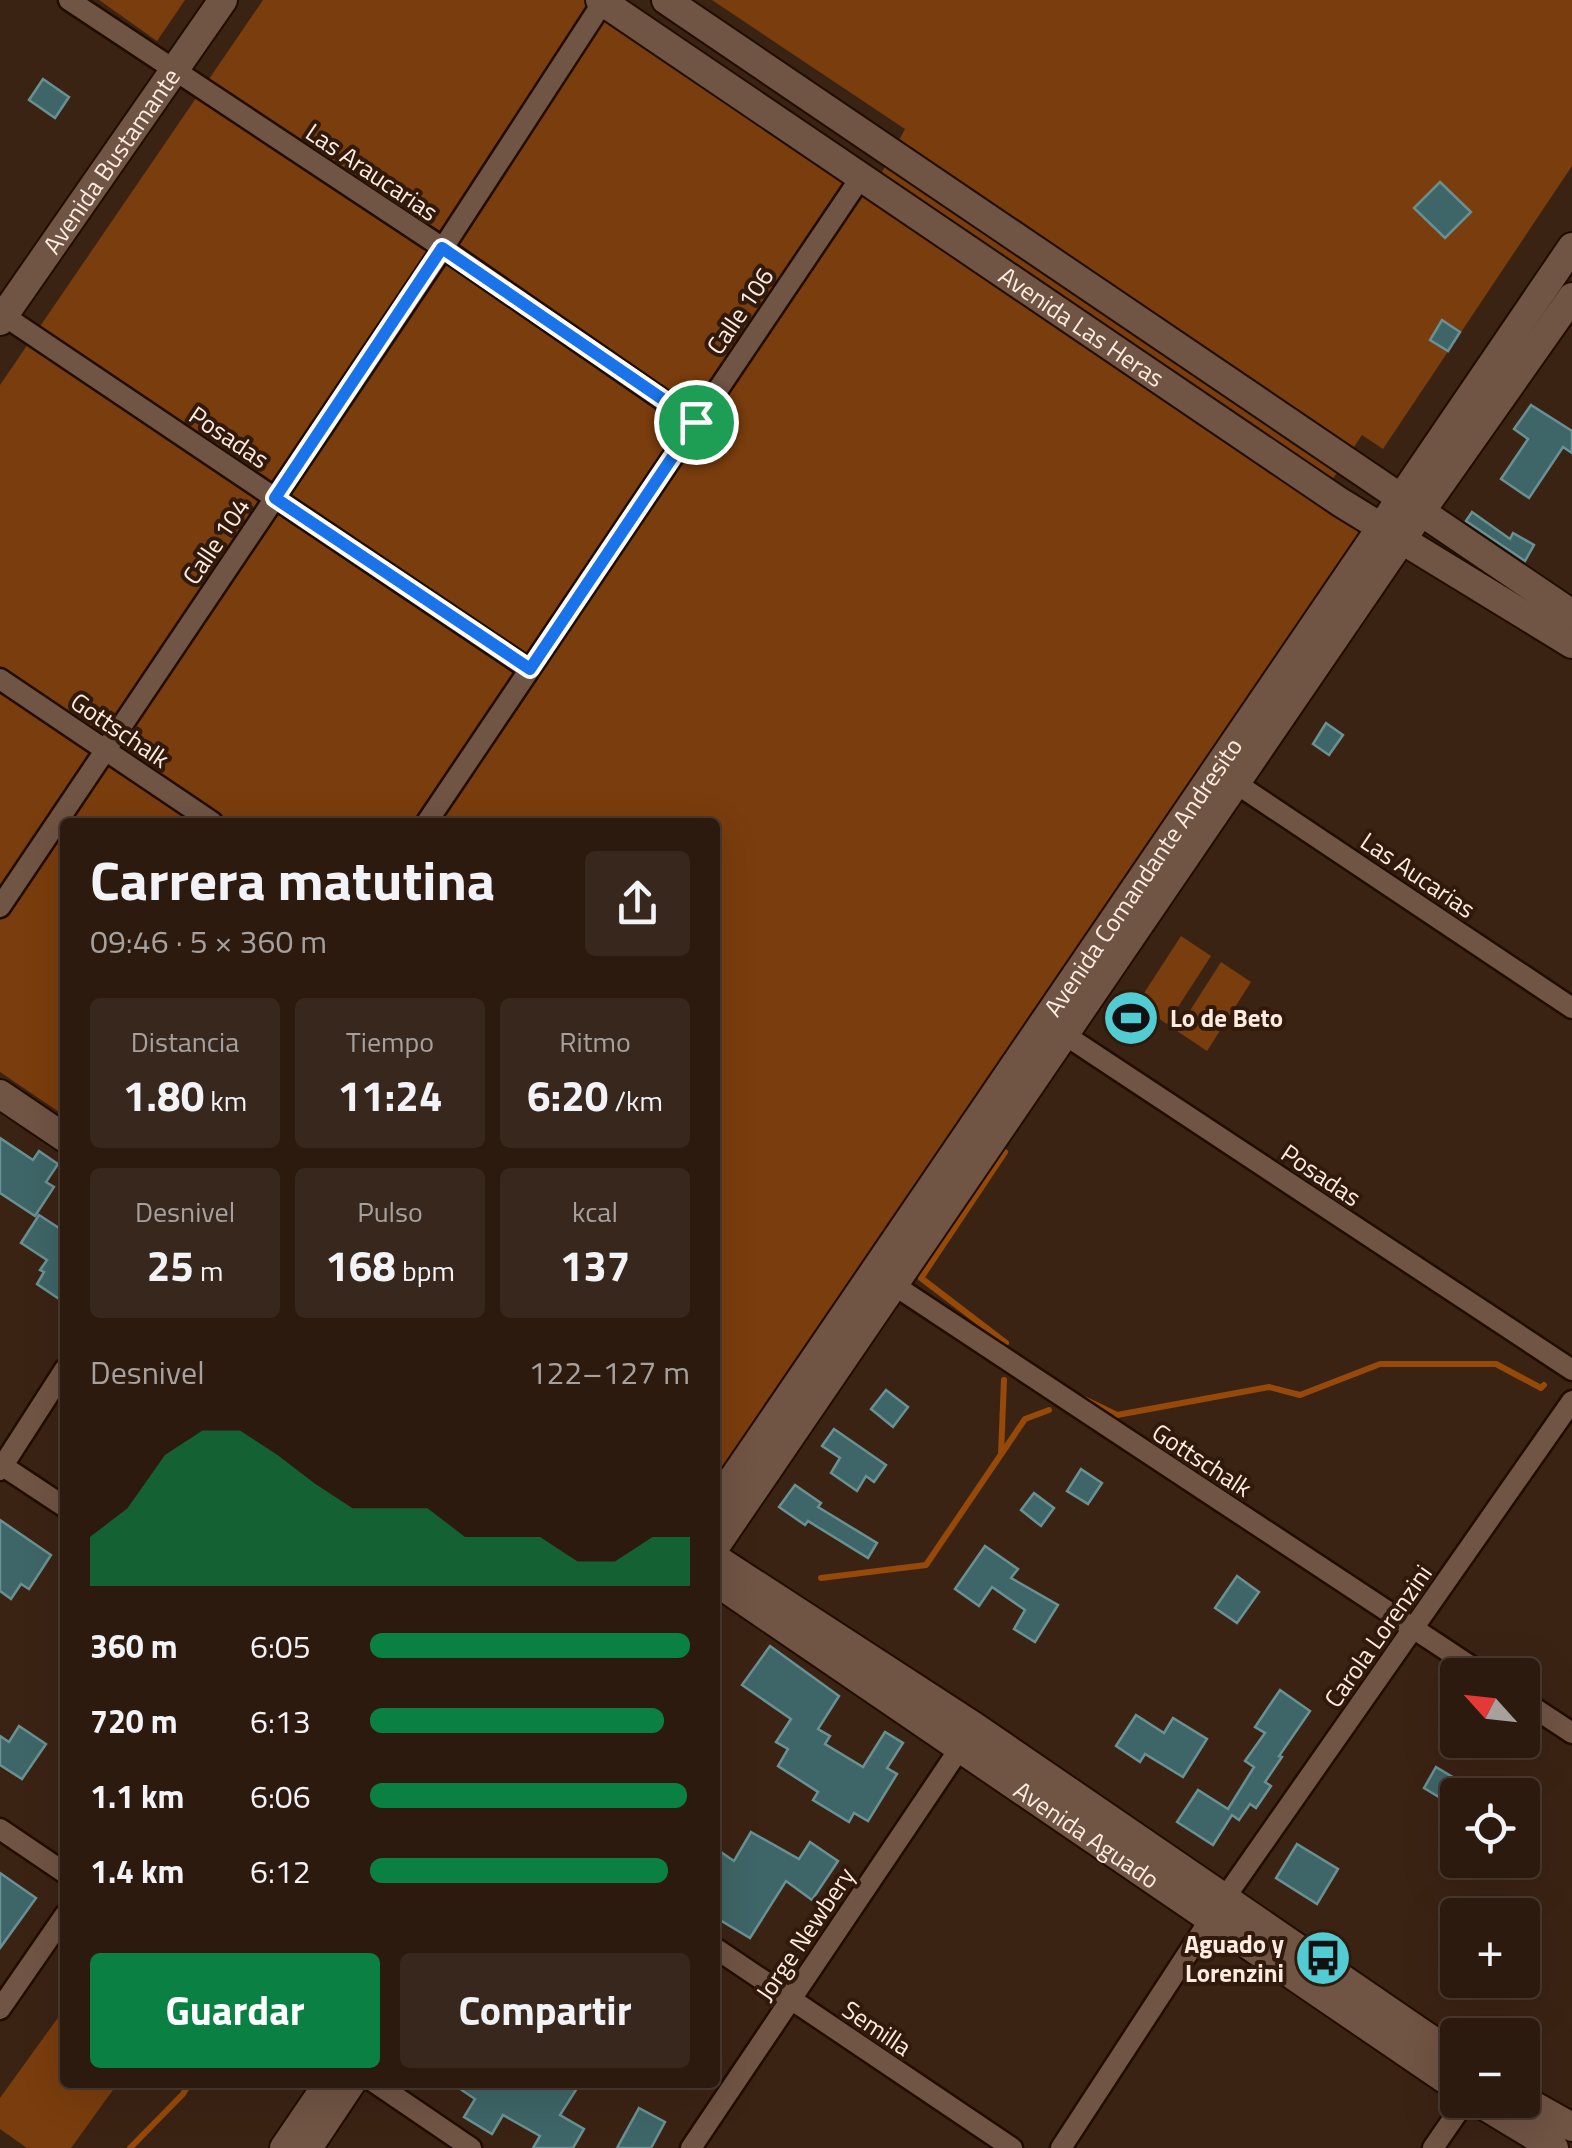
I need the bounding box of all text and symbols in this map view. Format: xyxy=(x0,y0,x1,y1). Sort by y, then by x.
street label: Avenida Bustamante xyxy=(33,60,189,262)
street label: Las Araucarias xyxy=(298,114,446,230)
street label: Avenida Las Heras xyxy=(991,257,1172,397)
street label: Calle 106 xyxy=(697,260,783,362)
pin xyxy=(654,380,739,465)
icon: arrive xyxy=(669,395,724,450)
street label: Posadas xyxy=(181,396,277,478)
street label: Calle 104 xyxy=(173,490,259,592)
street label: Gottschalk xyxy=(63,683,177,777)
street label: Avenida Comandante Andresito xyxy=(1034,730,1252,1024)
street label: Las Aucarias xyxy=(1353,822,1483,928)
text: Carrera matutina xyxy=(90,838,495,921)
button: share xyxy=(585,851,690,956)
text: 09:46 · 5 × 360 m xyxy=(90,917,327,965)
sports icon: Lo de Beto xyxy=(1101,988,1161,1048)
place label: Lo de Beto xyxy=(1170,999,1283,1037)
text: Distancia xyxy=(131,1020,239,1063)
text: Tiempo xyxy=(346,1020,434,1063)
text: Ritmo xyxy=(559,1020,631,1063)
text: 1.80 xyxy=(123,1063,204,1127)
text: 11:24 xyxy=(338,1063,442,1127)
text: 6:20 xyxy=(527,1063,608,1127)
text: km xyxy=(204,1079,247,1122)
text: /km xyxy=(608,1079,663,1122)
street label: Posadas xyxy=(1273,1134,1369,1216)
text: Desnivel xyxy=(135,1190,235,1233)
text: Pulso xyxy=(357,1190,423,1233)
text: kcal xyxy=(572,1190,618,1233)
text: 25 xyxy=(147,1233,194,1297)
text: 168 xyxy=(325,1233,396,1297)
text: 137 xyxy=(560,1233,630,1297)
text: m xyxy=(194,1249,223,1292)
text: bpm xyxy=(396,1249,455,1292)
text: Desnivel xyxy=(90,1348,205,1396)
text: 122–127 m xyxy=(528,1348,690,1396)
street label: Gottschalk xyxy=(1145,1413,1259,1507)
street label: Carola Lorenzini xyxy=(1315,1557,1441,1715)
text: 360 m xyxy=(90,1622,178,1670)
text: 6:05 xyxy=(250,1622,311,1670)
north arrow xyxy=(1440,1658,1540,1758)
map controls xyxy=(1440,1658,1540,2118)
text: 720 m xyxy=(90,1697,178,1745)
text: 6:13 xyxy=(250,1697,311,1745)
street label: Avenida Aguado xyxy=(1006,1771,1167,1898)
text: 1.1 km xyxy=(90,1772,184,1820)
text: 6:06 xyxy=(250,1772,311,1820)
button: locate xyxy=(1440,1778,1540,1878)
text: 1.4 km xyxy=(90,1847,184,1895)
text: 6:12 xyxy=(250,1847,311,1895)
street label: Jorge Newbery xyxy=(746,1859,864,2009)
button: + xyxy=(1440,1898,1540,1998)
place label: Aguado y Lorenzini xyxy=(1184,1925,1284,1992)
bus stop icon: Aguado y Lorenzini xyxy=(1293,1928,1353,1988)
button: Guardar xyxy=(90,1953,380,2068)
button: Compartir xyxy=(400,1953,690,2068)
street label: Semilla xyxy=(835,1991,920,2065)
button: − xyxy=(1440,2018,1540,2118)

